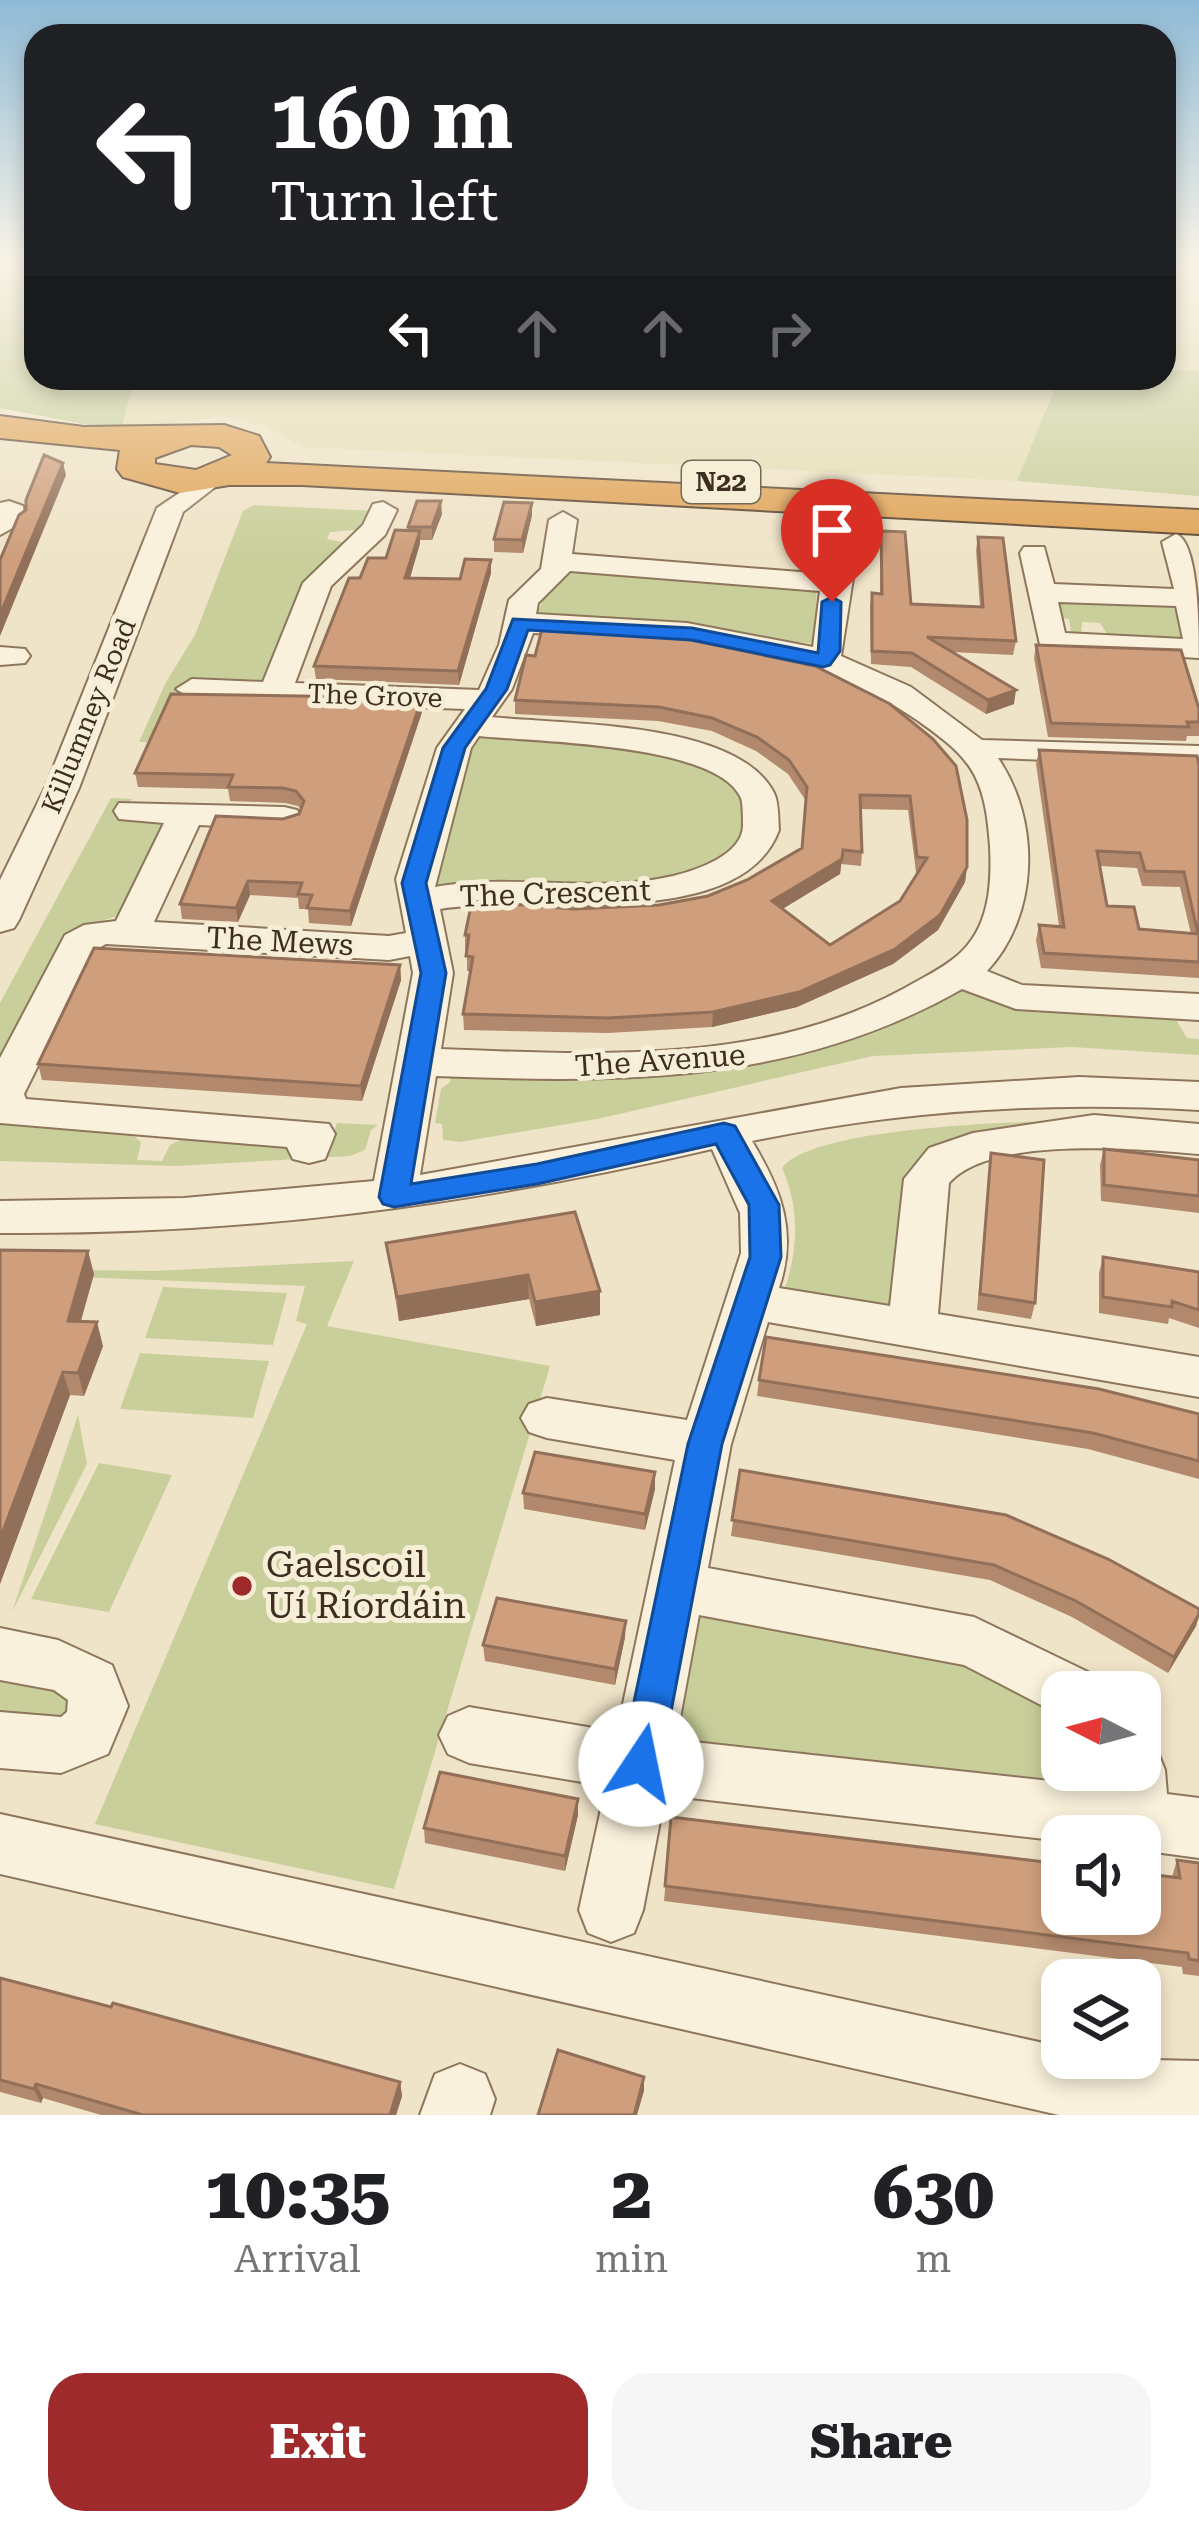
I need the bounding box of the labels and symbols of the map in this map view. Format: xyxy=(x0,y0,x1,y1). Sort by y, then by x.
road number: N22 xyxy=(682,461,760,503)
pin xyxy=(781,479,883,602)
street label: Killumney Road xyxy=(35,614,143,818)
street label: The Grove xyxy=(307,678,443,714)
street label: The Crescent xyxy=(459,872,651,914)
street label: The Mews xyxy=(206,920,354,962)
street label: The Avenue xyxy=(573,1037,747,1083)
place label: Gaelscoil Uí Ríordáin xyxy=(266,1544,466,1627)
marker: Gaelscoil Uí Ríordáin xyxy=(229,1573,255,1599)
north arrow xyxy=(1041,1671,1161,1791)
position arrow xyxy=(578,1701,704,1827)

